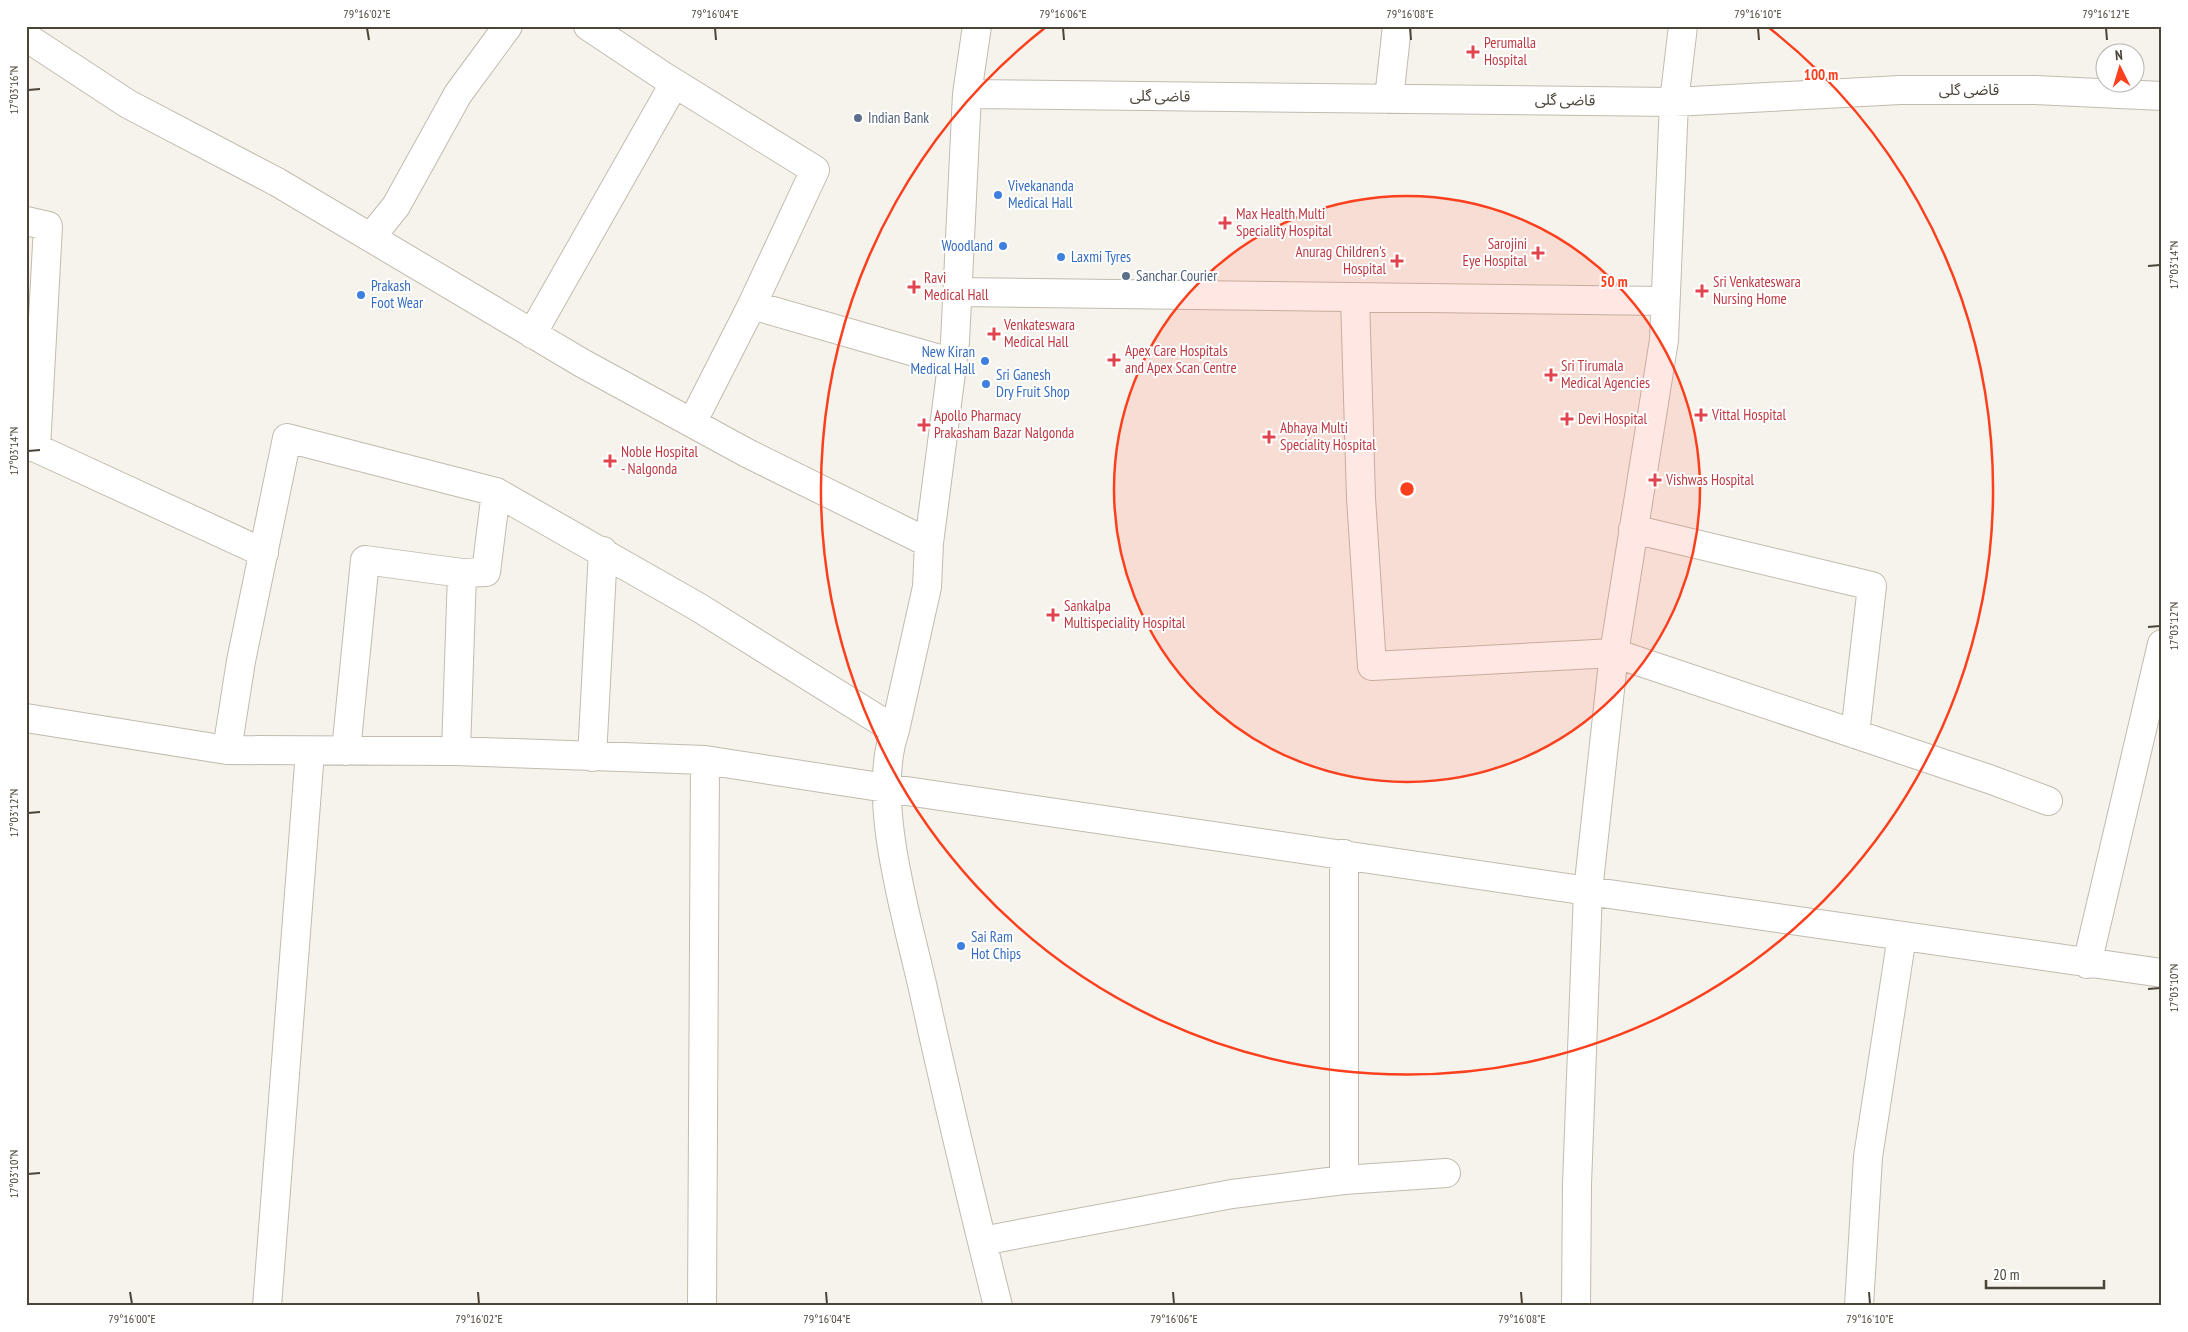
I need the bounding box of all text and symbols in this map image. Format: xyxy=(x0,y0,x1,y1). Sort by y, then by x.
text: 79°16'02"E xyxy=(343,6,391,21)
text: 79°16'04"E xyxy=(691,6,739,21)
text: 79°16'06"E xyxy=(1039,6,1087,21)
text: 79°16'08"E xyxy=(1386,6,1434,21)
text: 79°16'10"E xyxy=(1734,6,1782,21)
text: 79°16'12"E xyxy=(2082,6,2130,21)
place label: Perumalla Hospital xyxy=(1484,33,1536,69)
north arrow xyxy=(2096,42,2146,92)
marker: Perumalla Hospital xyxy=(1466,45,1480,59)
text: N xyxy=(2114,46,2123,64)
text: 100 m xyxy=(1804,65,1838,84)
text: 17°03'16"N xyxy=(6,66,21,114)
street label: قاضی گلی xyxy=(1939,80,2000,99)
street label: قاضی گلی xyxy=(1130,85,1191,106)
street label: قاضی گلی xyxy=(1535,89,1596,110)
place label: Indian Bank xyxy=(868,108,929,127)
marker: Indian Bank xyxy=(852,112,864,124)
place label: Vivekananda Medical Hall xyxy=(1007,176,1074,212)
marker: Vivekananda Medical Hall xyxy=(992,189,1004,201)
place label: Max Health Multi Speciality Hospital xyxy=(1236,204,1332,240)
marker: Max Health Multi Speciality Hospital xyxy=(1218,216,1232,230)
place label: Sarojini Eye Hospital xyxy=(1463,234,1527,270)
place label: Woodland xyxy=(941,236,993,255)
marker: Woodland xyxy=(997,240,1009,252)
text: 17°03'14"N xyxy=(2166,241,2181,289)
place label: Anurag Children's Hospital xyxy=(1295,242,1386,278)
marker: Sarojini Eye Hospital xyxy=(1531,246,1545,260)
place label: Laxmi Tyres xyxy=(1071,247,1131,266)
marker: Laxmi Tyres xyxy=(1055,251,1067,263)
marker: Anurag Children's Hospital xyxy=(1390,254,1404,268)
place label: Sanchar Courier xyxy=(1136,266,1218,285)
place label: Ravi Medical Hall xyxy=(924,268,989,304)
marker: Sanchar Courier xyxy=(1120,270,1132,282)
text: 50 m xyxy=(1600,272,1628,291)
place label: Sri Venkateswara Nursing Home xyxy=(1713,272,1801,308)
place label: Prakash Foot Wear xyxy=(371,276,424,312)
marker: Ravi Medical Hall xyxy=(908,281,920,293)
marker: Sri Venkateswara Nursing Home xyxy=(1695,284,1709,298)
marker: Prakash Foot Wear xyxy=(355,289,367,301)
place label: Venkateswara Medical Hall xyxy=(1003,315,1075,351)
marker: Venkateswara Medical Hall xyxy=(988,328,1000,340)
place label: Apex Care Hospitals and Apex Scan Centre xyxy=(1125,341,1237,377)
place label: New Kiran Medical Hall xyxy=(910,342,976,378)
marker: Apex Care Hospitals and Apex Scan Centre xyxy=(1107,353,1121,367)
marker: New Kiran Medical Hall xyxy=(979,355,991,367)
place label: Sri Tirumala Medical Agencies xyxy=(1561,356,1650,392)
place label: Sri Ganesh Dry Fruit Shop xyxy=(996,365,1070,401)
marker: Sri Tirumala Medical Agencies xyxy=(1545,369,1557,381)
marker: Sri Ganesh Dry Fruit Shop xyxy=(980,378,992,390)
place label: Vittal Hospital xyxy=(1711,405,1787,424)
place label: Apollo Pharmacy Prakasham Bazar Nalgonda xyxy=(934,406,1074,442)
marker: Vittal Hospital xyxy=(1694,408,1708,422)
place label: Devi Hospital xyxy=(1578,409,1648,428)
marker: Devi Hospital xyxy=(1560,412,1574,426)
place label: Abhaya Multi Speciality Hospital xyxy=(1280,418,1376,454)
marker: Apollo Pharmacy Prakasham Bazar Nalgonda xyxy=(918,419,930,431)
text: 17°03'14"N xyxy=(6,427,21,475)
marker: Abhaya Multi Speciality Hospital xyxy=(1262,430,1276,444)
place label: Noble Hospital - Nalgonda xyxy=(621,442,698,478)
marker: Noble Hospital - Nalgonda xyxy=(603,454,617,468)
place label: Vishwas Hospital xyxy=(1665,470,1754,489)
marker: Vishwas Hospital xyxy=(1648,473,1662,487)
centre of rings xyxy=(1398,480,1416,498)
place label: Sankalpa Multispeciality Hospital xyxy=(1064,596,1186,632)
text: 17°03'12"N xyxy=(2166,602,2181,650)
marker: Sankalpa Multispeciality Hospital xyxy=(1046,608,1060,622)
text: 17°03'12"N xyxy=(6,789,21,837)
place label: Sai Ram Hot Chips xyxy=(971,927,1021,963)
marker: Sai Ram Hot Chips xyxy=(955,940,967,952)
text: 17°03'10"N xyxy=(2166,964,2181,1012)
text: 17°03'10"N xyxy=(6,1150,21,1198)
scale bar xyxy=(1986,1257,2103,1289)
text: 20 m xyxy=(1993,1265,2019,1284)
text: 79°16'00"E xyxy=(108,1311,156,1326)
text: 79°16'02"E xyxy=(455,1311,503,1326)
text: 79°16'04"E xyxy=(803,1311,851,1326)
text: 79°16'06"E xyxy=(1150,1311,1198,1326)
text: 79°16'08"E xyxy=(1498,1311,1546,1326)
text: 79°16'10"E xyxy=(1846,1311,1894,1326)

